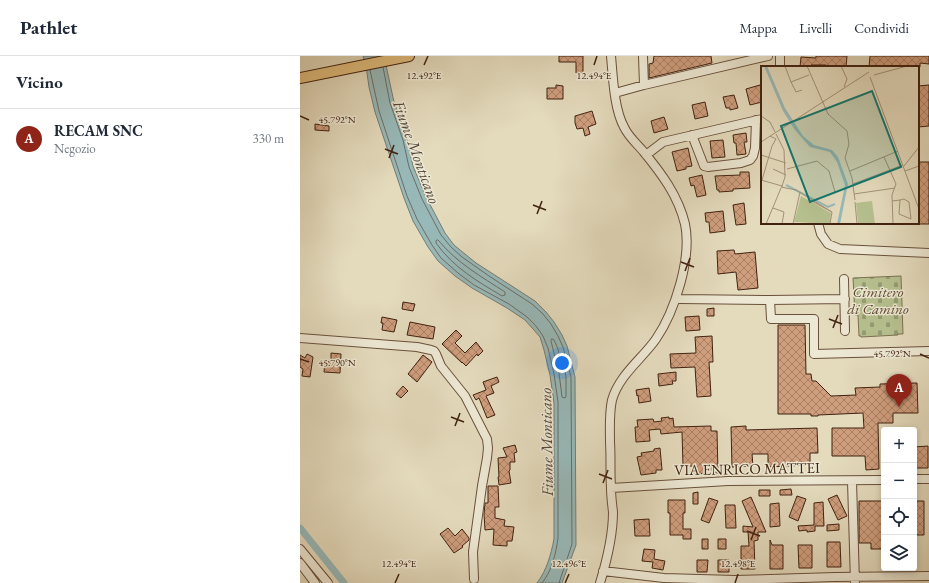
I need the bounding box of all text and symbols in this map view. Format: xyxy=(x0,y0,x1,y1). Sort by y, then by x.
text: Pathlet xyxy=(20,15,77,40)
text: Mappa xyxy=(739,19,777,37)
text: Livelli xyxy=(799,19,832,37)
text: Condividi xyxy=(854,19,909,37)
inset map xyxy=(761,66,919,224)
text: 12.492°E xyxy=(407,69,442,82)
text: 12.494°E xyxy=(577,69,612,82)
text: Vicino xyxy=(16,71,63,93)
water label: Fiume Monticano xyxy=(388,97,445,207)
text: 45.792°N xyxy=(318,113,356,126)
text: RECAM SNC xyxy=(54,121,143,140)
text: A xyxy=(24,130,34,147)
text: 330 m xyxy=(253,130,284,147)
text: Negozio xyxy=(54,140,96,157)
park label: Cimitero di Camino xyxy=(847,282,909,318)
text: 45.792°N xyxy=(873,347,911,360)
your location xyxy=(552,353,572,373)
text: 45.790°N xyxy=(318,356,356,369)
pin: A xyxy=(886,374,912,407)
water label: Fiume Monticano xyxy=(535,388,558,497)
map controls xyxy=(881,427,917,571)
button: + xyxy=(881,427,917,463)
street label: VIA ENRICO MATTEI xyxy=(674,458,820,479)
button: − xyxy=(881,463,917,499)
button: locate xyxy=(881,499,917,535)
button: layers xyxy=(881,535,917,571)
text: 12.494°E xyxy=(382,557,417,570)
text: 12.496°E xyxy=(552,557,587,570)
text: 12.498°E xyxy=(721,557,756,570)

